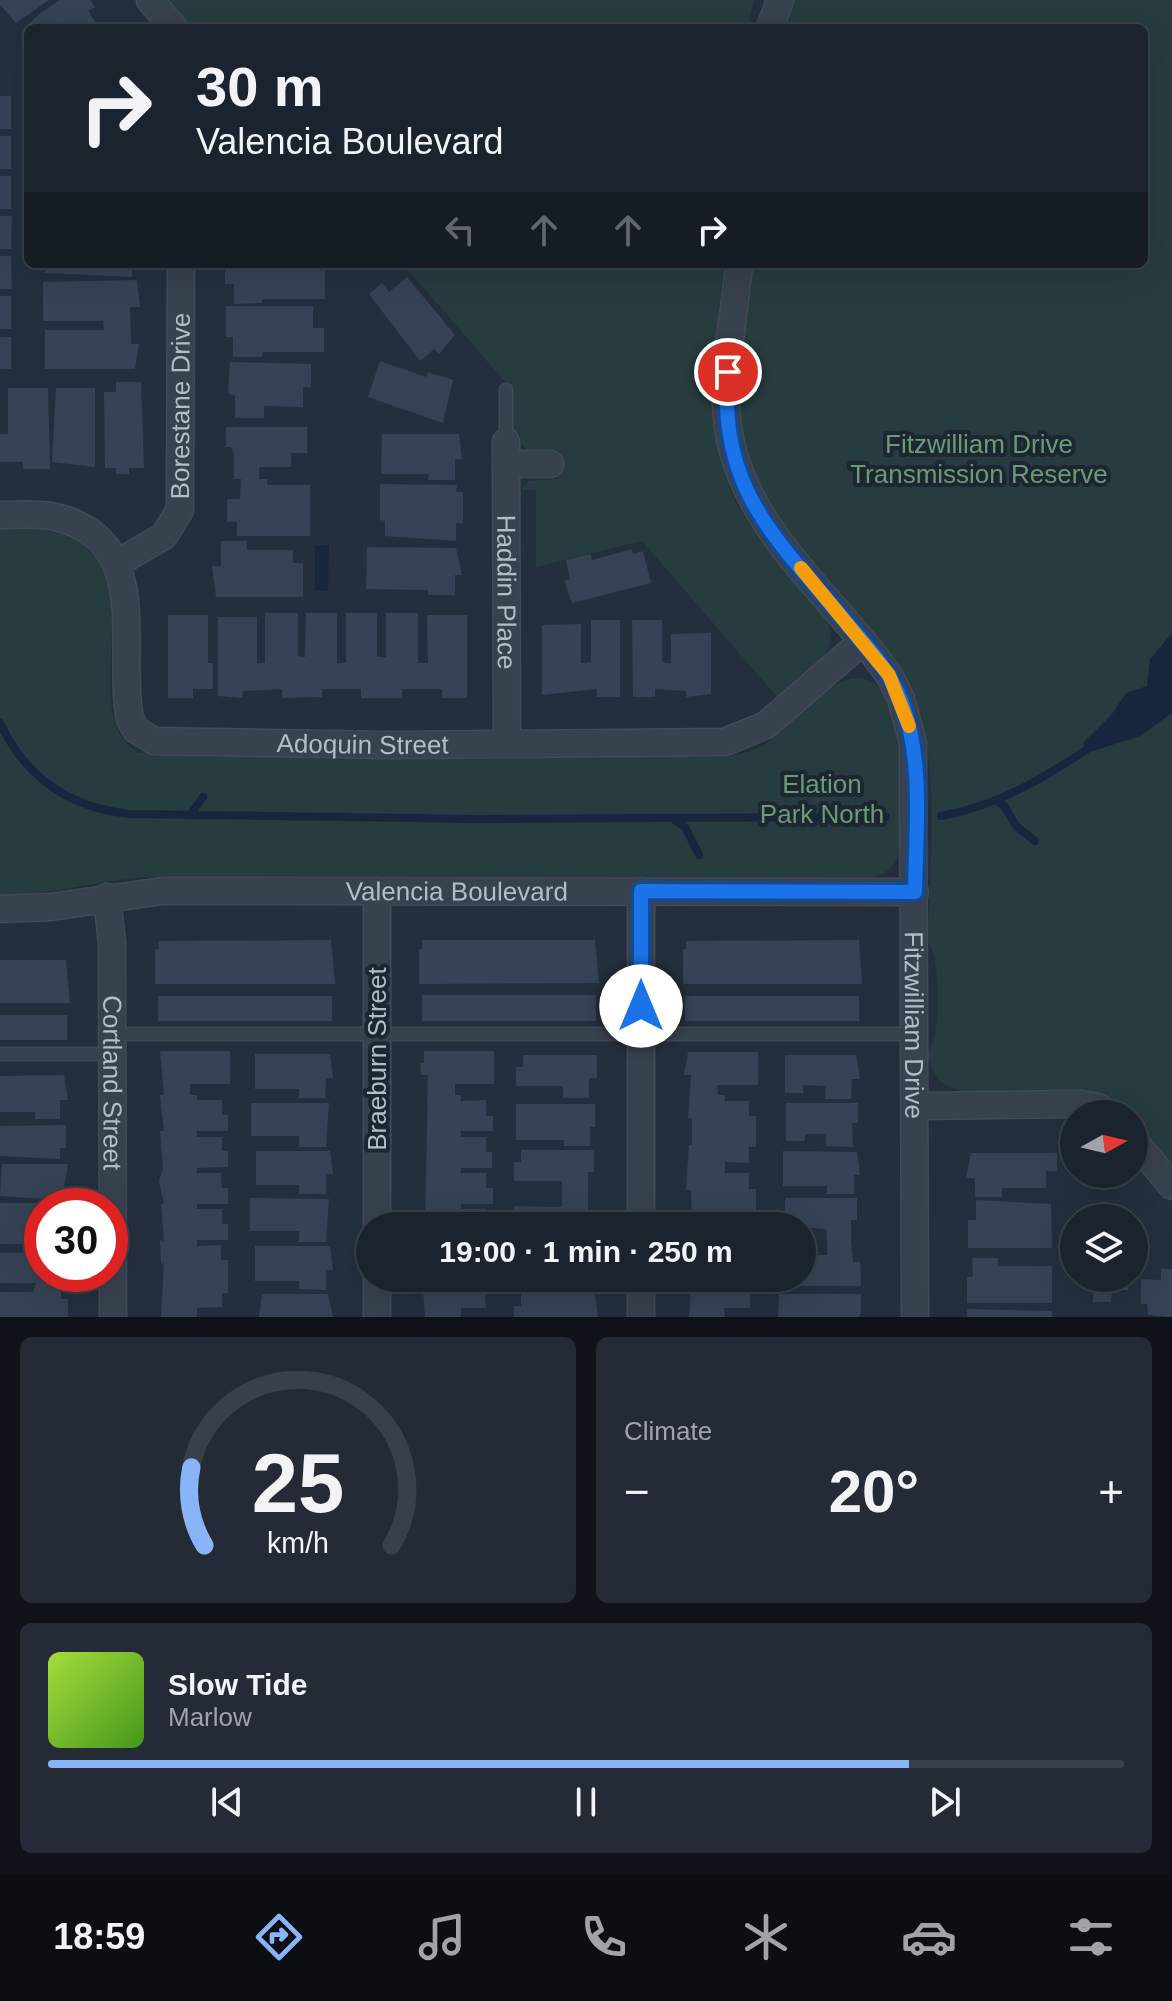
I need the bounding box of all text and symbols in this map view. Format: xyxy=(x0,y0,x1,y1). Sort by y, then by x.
text: 30 m xyxy=(196,55,324,118)
icon: right xyxy=(64,56,168,160)
text: Valencia Boulevard xyxy=(196,121,504,162)
icon: left xyxy=(438,208,482,252)
icon: ahead xyxy=(522,208,566,252)
icon: ahead xyxy=(606,208,650,252)
icon: right xyxy=(690,208,734,252)
street label: Borestane Drive xyxy=(165,313,196,499)
pin xyxy=(694,338,762,406)
icon: arrive xyxy=(706,350,750,394)
park label: Fitzwilliam Drive Transmission Reserve xyxy=(850,429,1108,489)
street label: Haddin Place xyxy=(491,515,522,669)
street label: Adoquin Street xyxy=(276,728,450,760)
park label: Elation Park North xyxy=(760,769,884,829)
street label: Valencia Boulevard xyxy=(346,876,568,907)
street label: Fitzwilliam Drive xyxy=(899,931,929,1119)
position arrow xyxy=(599,964,683,1048)
street label: Braeburn Street xyxy=(362,966,392,1151)
street label: Cortland Street xyxy=(97,995,128,1171)
north arrow xyxy=(1060,1100,1148,1188)
map controls xyxy=(1060,1100,1148,1292)
speed limit sign: 30 xyxy=(24,1188,128,1292)
button: layers xyxy=(1060,1204,1148,1292)
text: 19:00 · 1 min · 250 m xyxy=(439,1235,733,1268)
text: Climate xyxy=(624,1416,712,1446)
text: 25 xyxy=(252,1437,344,1530)
text: 20° xyxy=(829,1458,919,1525)
text: − xyxy=(624,1467,650,1516)
text: + xyxy=(1098,1467,1124,1516)
text: km/h xyxy=(267,1527,329,1559)
text: Slow Tide xyxy=(168,1668,307,1701)
text: Marlow xyxy=(168,1702,252,1732)
icon: previous xyxy=(205,1780,249,1824)
icon: pause xyxy=(564,1780,608,1824)
icon: next xyxy=(923,1780,967,1824)
icon: directions xyxy=(251,1909,307,1965)
icon: music xyxy=(414,1909,470,1965)
icon: phone xyxy=(576,1909,632,1965)
icon: climate xyxy=(738,1909,794,1965)
icon: car xyxy=(901,1909,957,1965)
icon: filters xyxy=(1063,1909,1119,1965)
text: 18:59 xyxy=(53,1916,145,1957)

